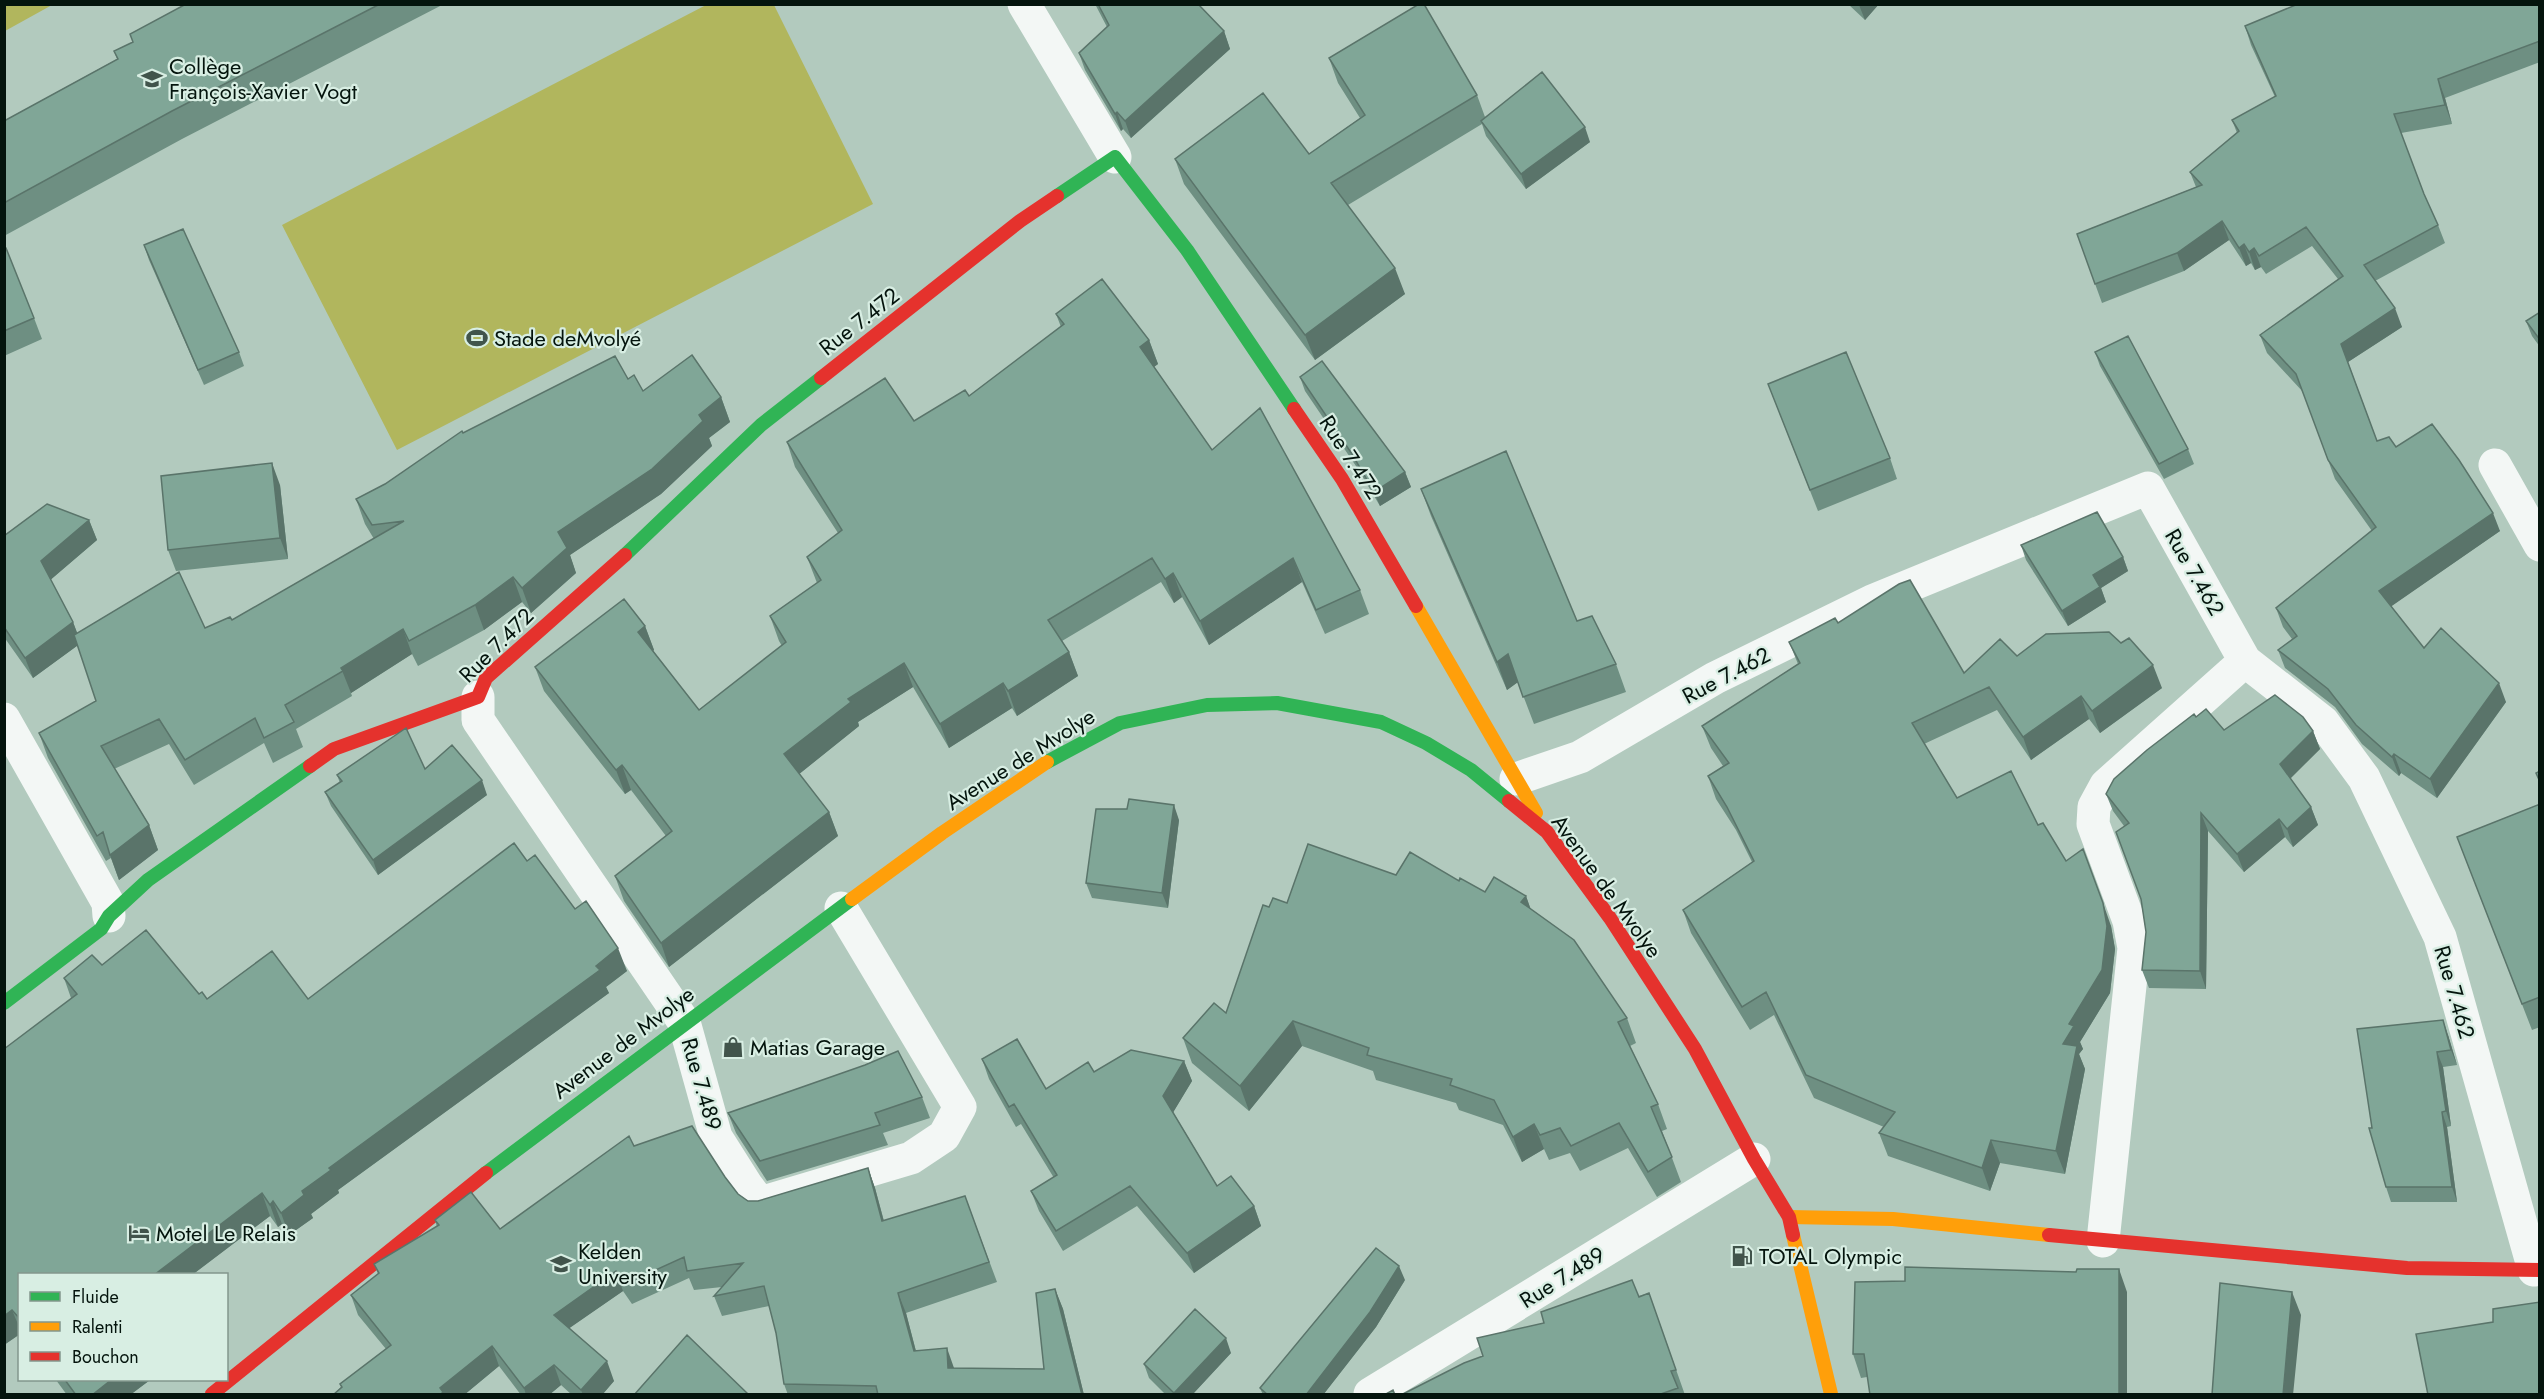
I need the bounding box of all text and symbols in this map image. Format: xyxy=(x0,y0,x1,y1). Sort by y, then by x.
place label: Collège François-Xavier Vogt xyxy=(169,50,358,107)
school or university icon: Collège François-Xavier Vogt xyxy=(140,67,164,91)
street label: Rue 7.472 xyxy=(812,279,906,363)
place label: Stade deMvolyé xyxy=(494,322,641,354)
sports icon: Stade deMvolyé xyxy=(465,326,489,350)
street label: Rue 7.472 xyxy=(1312,409,1390,505)
street label: Rue 7.462 xyxy=(2157,523,2233,621)
street label: Rue 7.472 xyxy=(451,600,541,690)
street label: Rue 7.462 xyxy=(1676,638,1776,712)
street label: Avenue de Mvolye xyxy=(939,700,1101,818)
street label: Avenue de Mvolye xyxy=(1544,808,1670,964)
street label: Rue 7.462 xyxy=(2426,942,2484,1042)
street label: Avenue de Mvolye xyxy=(545,978,701,1106)
place label: Matias Garage xyxy=(750,1031,885,1063)
street label: Rue 7.489 xyxy=(673,1034,731,1134)
shop icon: Matias Garage xyxy=(721,1035,745,1059)
place label: Motel Le Relais xyxy=(156,1217,296,1249)
hotel icon: Motel Le Relais xyxy=(127,1221,151,1245)
place label: Kelden University xyxy=(578,1235,667,1292)
street label: Rue 7.489 xyxy=(1513,1238,1611,1316)
place label: TOTAL Olympic xyxy=(1759,1240,1902,1272)
fuel station icon: TOTAL Olympic xyxy=(1730,1244,1754,1268)
school or university icon: Kelden University xyxy=(549,1252,573,1276)
legend xyxy=(18,1273,228,1381)
text: Fluide xyxy=(72,1284,119,1310)
text: Ralenti xyxy=(72,1314,123,1340)
text: Bouchon xyxy=(72,1344,139,1370)

